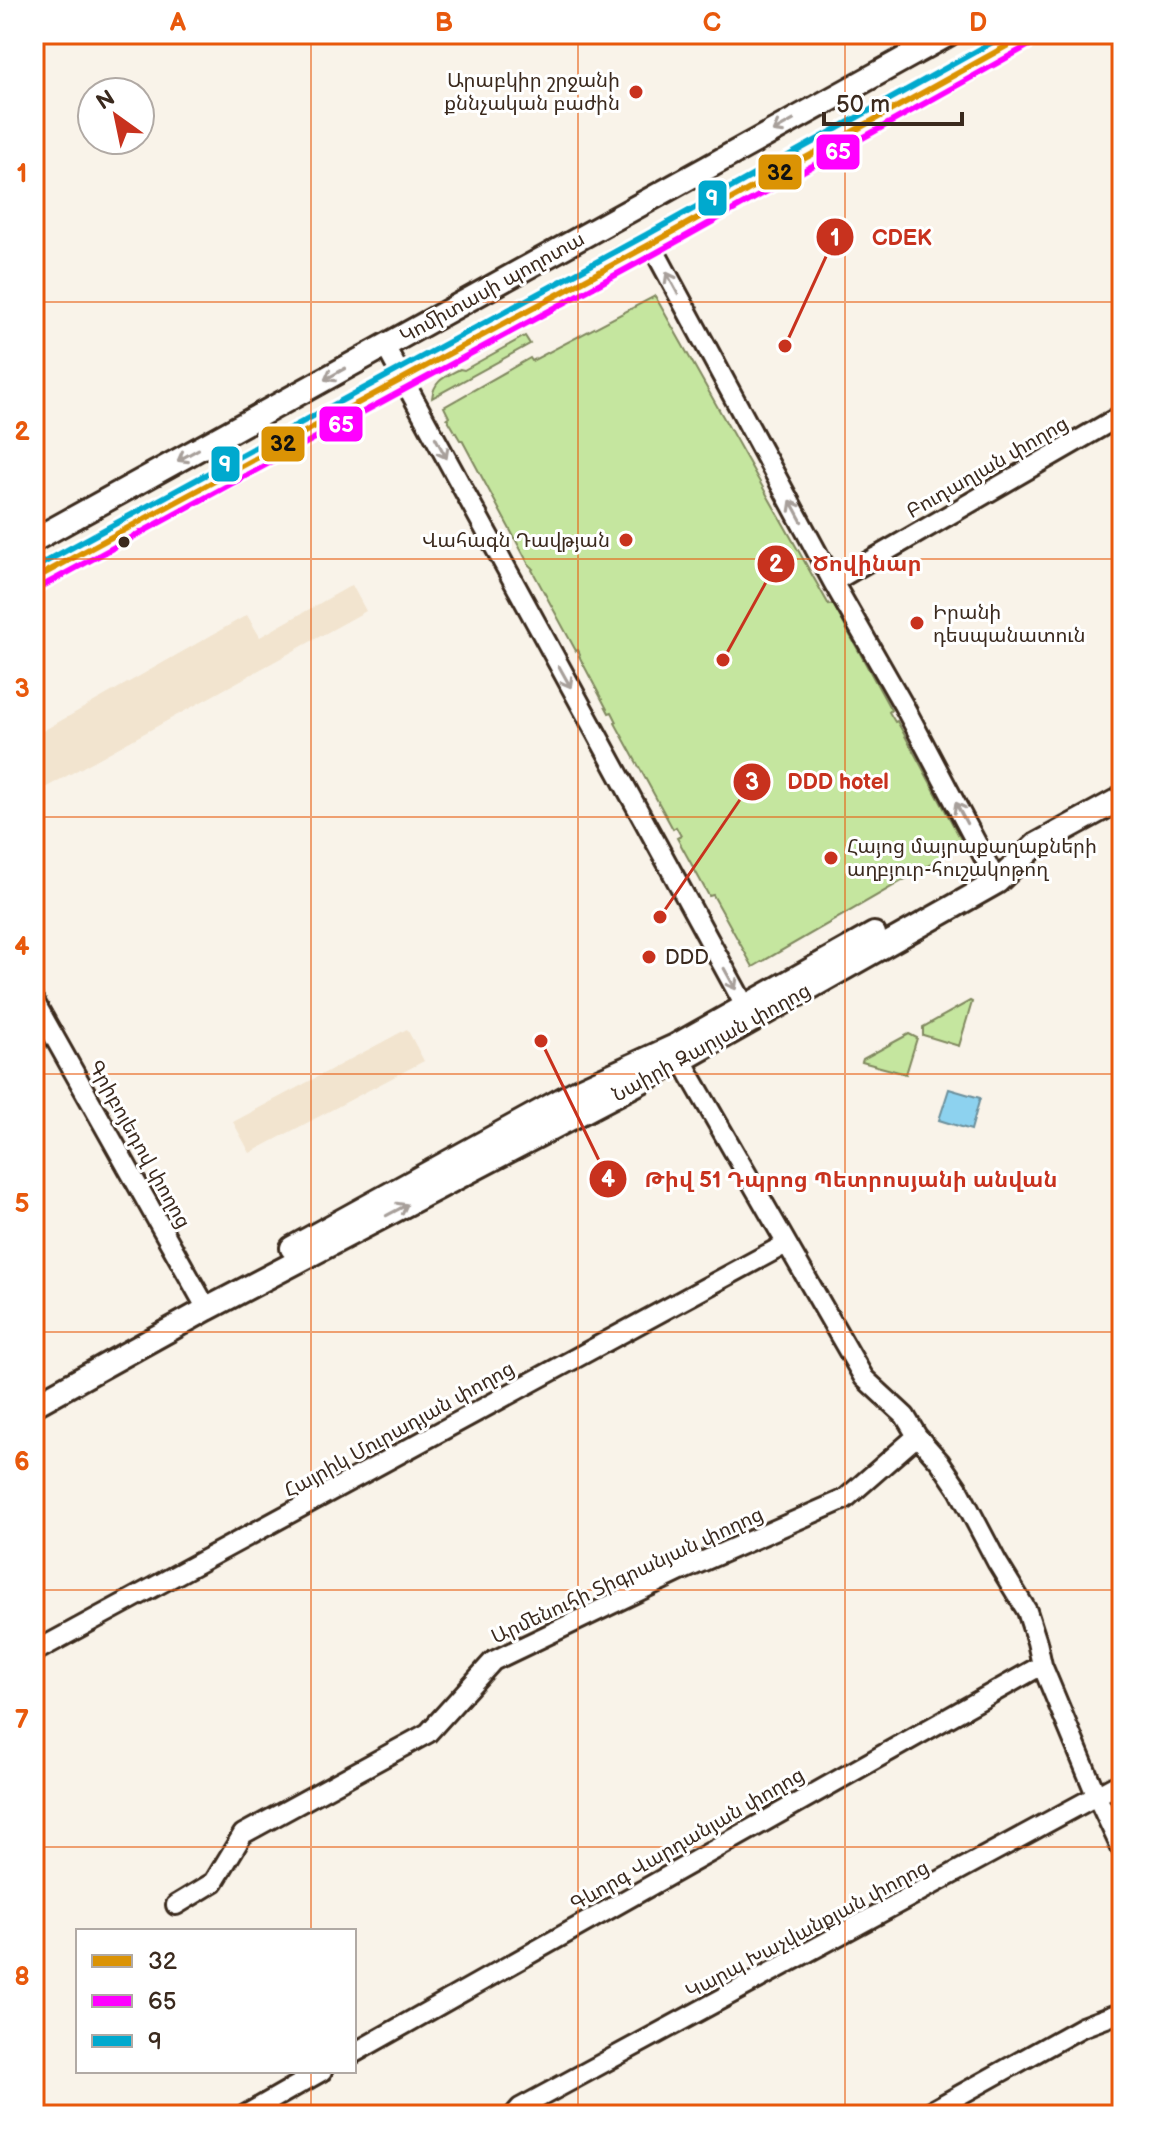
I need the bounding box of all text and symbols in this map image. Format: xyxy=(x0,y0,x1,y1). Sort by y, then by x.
text: A xyxy=(169,8,186,39)
text: B xyxy=(435,8,453,39)
text: C xyxy=(703,8,721,39)
text: D xyxy=(969,8,987,39)
place label: Արաբկիր շրջանի քննչական բաժին xyxy=(444,69,620,116)
north arrow xyxy=(76,76,156,156)
scale bar xyxy=(824,76,962,126)
marker: Արաբկիր շրջանի քննչական բաժին xyxy=(627,83,645,101)
text: N xyxy=(92,85,120,116)
text: 50 m xyxy=(836,90,890,119)
one-way arrow xyxy=(772,118,795,134)
line badge: 65 xyxy=(815,133,861,171)
text: 65 xyxy=(825,139,851,166)
line badge: 32 xyxy=(757,153,803,191)
text: 1 xyxy=(17,159,27,190)
text: 32 xyxy=(767,160,793,187)
line badge: 9 xyxy=(697,179,728,217)
text: 9 xyxy=(706,186,718,213)
callout: CDEK xyxy=(815,214,948,260)
text: 1 xyxy=(830,224,840,253)
text: CDEK xyxy=(872,225,932,252)
street label: Կոմիտասի պողոտա xyxy=(396,227,589,349)
one-way arrow xyxy=(663,271,679,295)
one-way arrow xyxy=(324,366,347,382)
line badge: 65 xyxy=(318,405,364,443)
text: 65 xyxy=(328,412,354,439)
street label: Բուդաղյան փողոց xyxy=(902,412,1073,524)
text: 2 xyxy=(14,417,30,448)
line badge: 32 xyxy=(260,425,306,463)
text: 32 xyxy=(270,431,296,458)
one-way arrow xyxy=(434,436,450,459)
line badge: 9 xyxy=(210,445,241,483)
one-way arrow xyxy=(177,448,201,463)
text: 9 xyxy=(219,452,231,479)
one-way arrow xyxy=(787,500,803,524)
place label: Վահագն Դավթյան xyxy=(422,529,610,553)
marker: Վահագն Դավթյան xyxy=(617,531,635,549)
unlabelled marker xyxy=(116,534,132,550)
callout: Ծովինար xyxy=(756,541,937,587)
text: 2 xyxy=(769,550,784,579)
text: Ծովինար xyxy=(813,551,922,578)
place label: Իրանի դեսպանատուն xyxy=(933,601,1086,648)
marker: Իրանի դեսպանատուն xyxy=(908,614,926,632)
one-way arrow xyxy=(558,664,573,688)
text: 3 xyxy=(14,674,30,705)
callout: DDD hotel xyxy=(732,759,905,805)
text: 3 xyxy=(745,768,759,797)
text: DDD hotel xyxy=(787,769,889,796)
one-way arrow xyxy=(952,802,968,825)
place label: Հայոց մայրաքաղաքների աղբյուր-հուշակոթող xyxy=(847,835,1097,882)
marker: Հայոց մայրաքաղաքների աղբյուր-հուշակոթող xyxy=(822,849,840,867)
text: 4 xyxy=(14,932,30,963)
place label: DDD xyxy=(665,946,709,970)
marker: DDD xyxy=(640,948,658,966)
one-way arrow xyxy=(722,966,738,990)
street label: Նաիրի Զարյան փողոց xyxy=(608,978,815,1107)
street label: Գրիբոյեդով փողոց xyxy=(83,1056,195,1233)
callout: Թիվ 51 Դպրոց Պետրոսյանի անվան xyxy=(588,1156,1073,1202)
text: 4 xyxy=(601,1165,615,1194)
text: Թիվ 51 Դպրոց Պետրոսյանի անվան xyxy=(645,1167,1057,1194)
text: 5 xyxy=(14,1189,30,1220)
one-way arrow xyxy=(385,1201,409,1217)
street label: Հայրիկ Մուրադյան փողոց xyxy=(280,1357,519,1503)
text: 6 xyxy=(14,1447,30,1478)
street label: Արմենուհի Տիգրանյան փողոց xyxy=(488,1502,767,1650)
text: 7 xyxy=(15,1705,29,1736)
street label: Գևորգ Վարդանյան փողոց xyxy=(566,1763,809,1917)
street label: Կարպ Խաչվանքյան փողոց xyxy=(682,1855,933,2004)
legend xyxy=(76,1929,356,2073)
text: 32 xyxy=(148,1947,177,1976)
text: 8 xyxy=(14,1962,30,1993)
text: 65 xyxy=(148,1987,176,2016)
text: 9 xyxy=(148,2027,162,2056)

